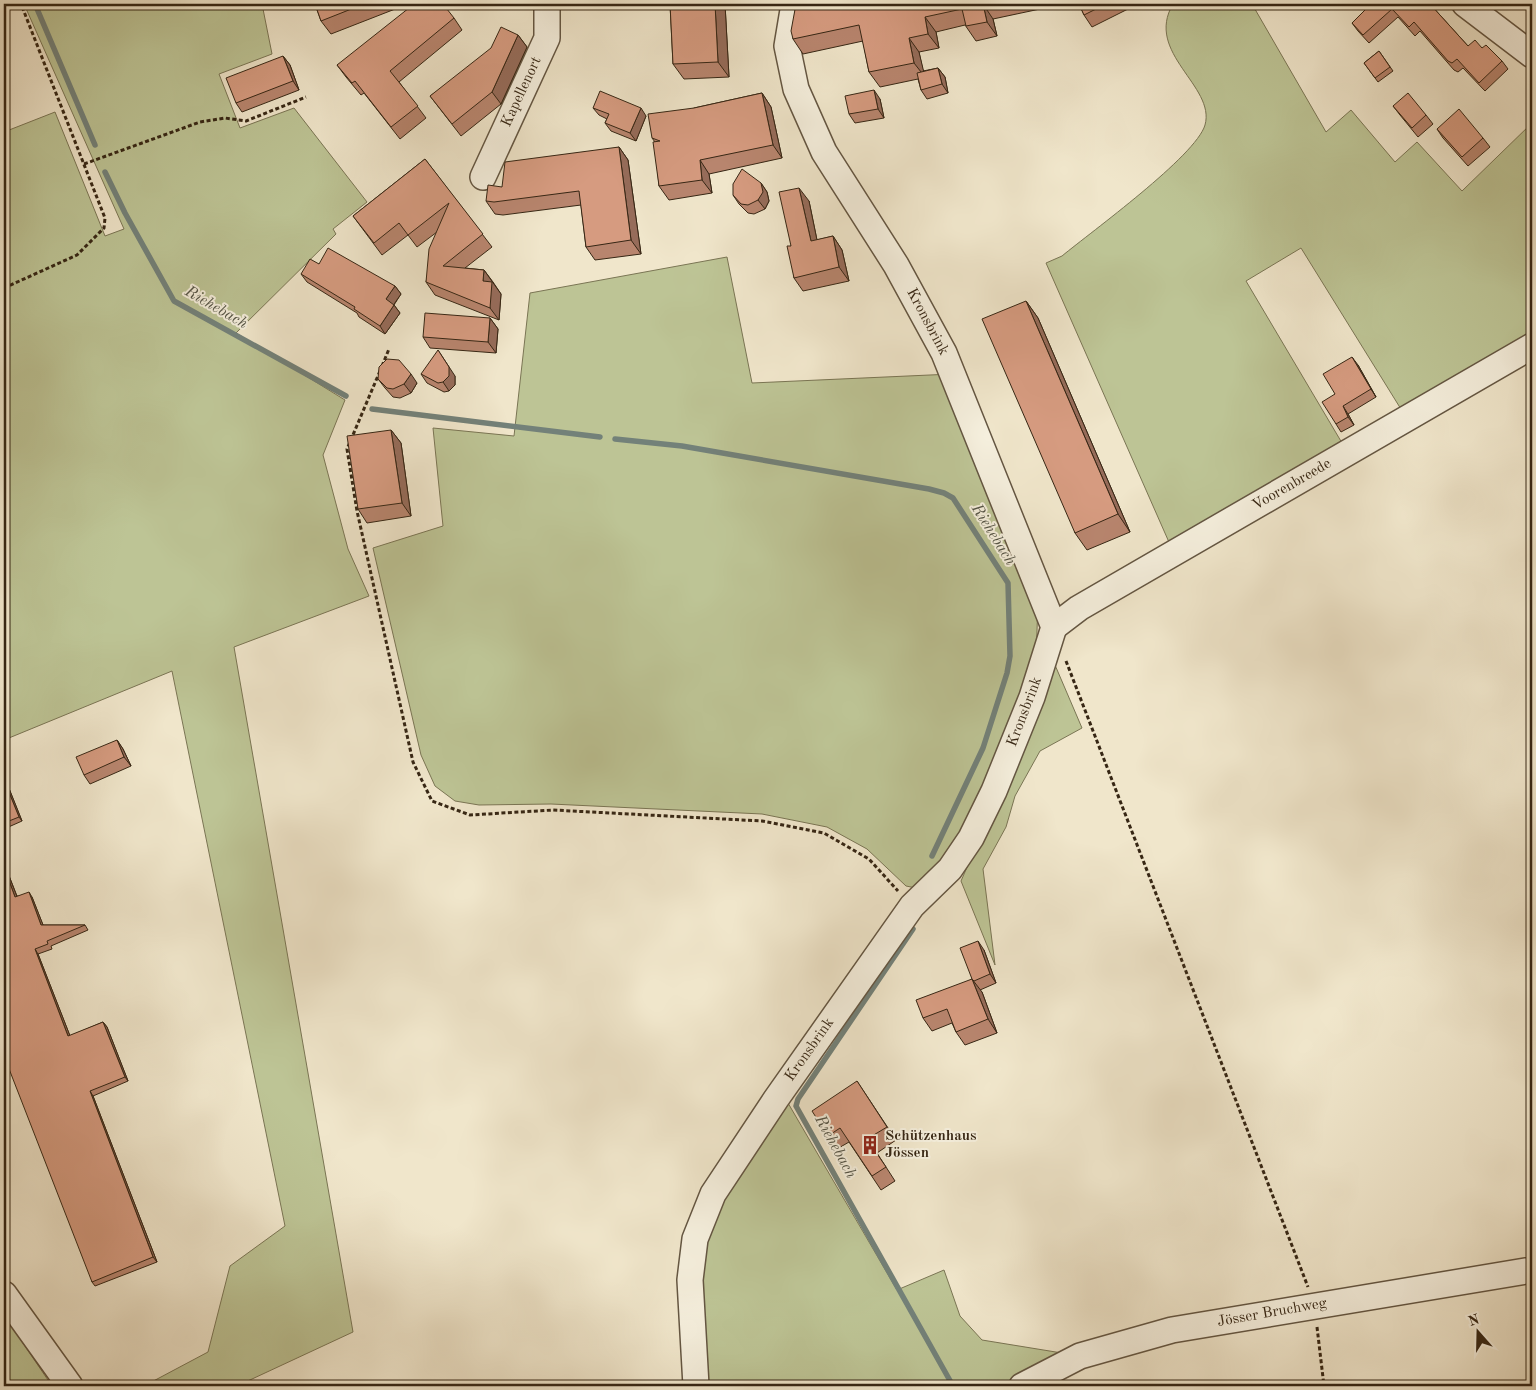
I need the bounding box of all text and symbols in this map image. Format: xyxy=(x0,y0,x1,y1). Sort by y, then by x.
street label: Kapellenort xyxy=(499,55,545,129)
water label: Riehebach xyxy=(181,283,250,332)
street label: Kronsbrink xyxy=(903,286,951,358)
street label: Voorenbreede xyxy=(1250,456,1334,514)
water label: Riehebach xyxy=(967,500,1018,569)
street label: Kronsbrink xyxy=(1005,675,1045,749)
street label: Kronsbrink xyxy=(783,1016,837,1084)
water label: Riehebach xyxy=(811,1112,859,1181)
place label: Schützenhaus Jössen xyxy=(885,1129,976,1161)
building icon: Schützenhaus Jössen xyxy=(859,1134,881,1156)
street label: Jösser Bruchweg xyxy=(1216,1296,1328,1330)
north arrow xyxy=(1454,1308,1504,1358)
text: N xyxy=(1466,1312,1482,1329)

